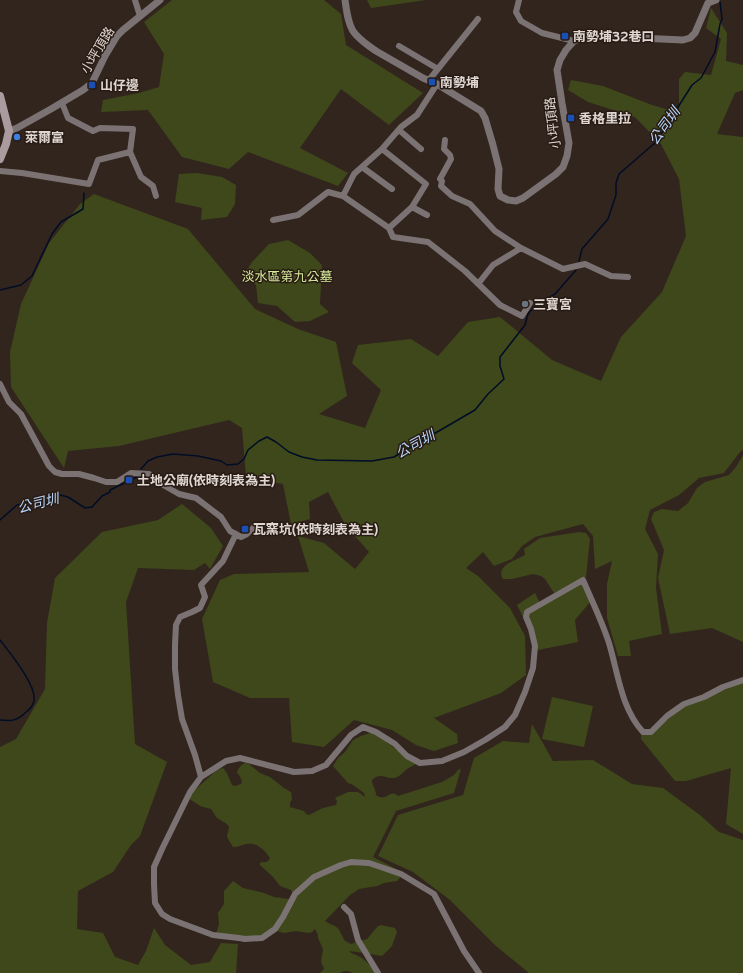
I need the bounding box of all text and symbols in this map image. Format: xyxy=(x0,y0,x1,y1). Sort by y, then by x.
street label: 小坪頂路 xyxy=(78,24,118,77)
place label: 南勢埔32巷口 xyxy=(573,29,654,45)
marker: 南勢埔32巷口 xyxy=(560,31,570,41)
place label: 南勢埔 xyxy=(440,75,479,91)
marker: 南勢埔 xyxy=(427,77,437,87)
place label: 山仔邊 xyxy=(100,78,139,94)
marker: 山仔邊 xyxy=(87,80,97,90)
street label: 小坪頂路 xyxy=(542,96,564,150)
water label: 公司圳 xyxy=(645,103,685,148)
place label: 香格里拉 xyxy=(579,111,631,127)
marker: 香格里拉 xyxy=(566,113,576,123)
place label: 萊爾富 xyxy=(25,130,64,146)
marker: 萊爾富 xyxy=(12,132,22,142)
park label: 淡水區第九公墓 xyxy=(241,269,333,285)
place label: 三寶宮 xyxy=(533,297,572,313)
marker: 三寶宮 xyxy=(520,299,530,309)
water label: 公司圳 xyxy=(393,426,439,462)
place label: 土地公廟(依時刻表為主) xyxy=(137,473,275,489)
marker: 土地公廟(依時刻表為主) xyxy=(124,475,134,485)
water label: 公司圳 xyxy=(16,490,62,517)
place label: 瓦窯坑(依時刻表為主) xyxy=(253,522,378,538)
marker: 瓦窯坑(依時刻表為主) xyxy=(240,524,250,534)

